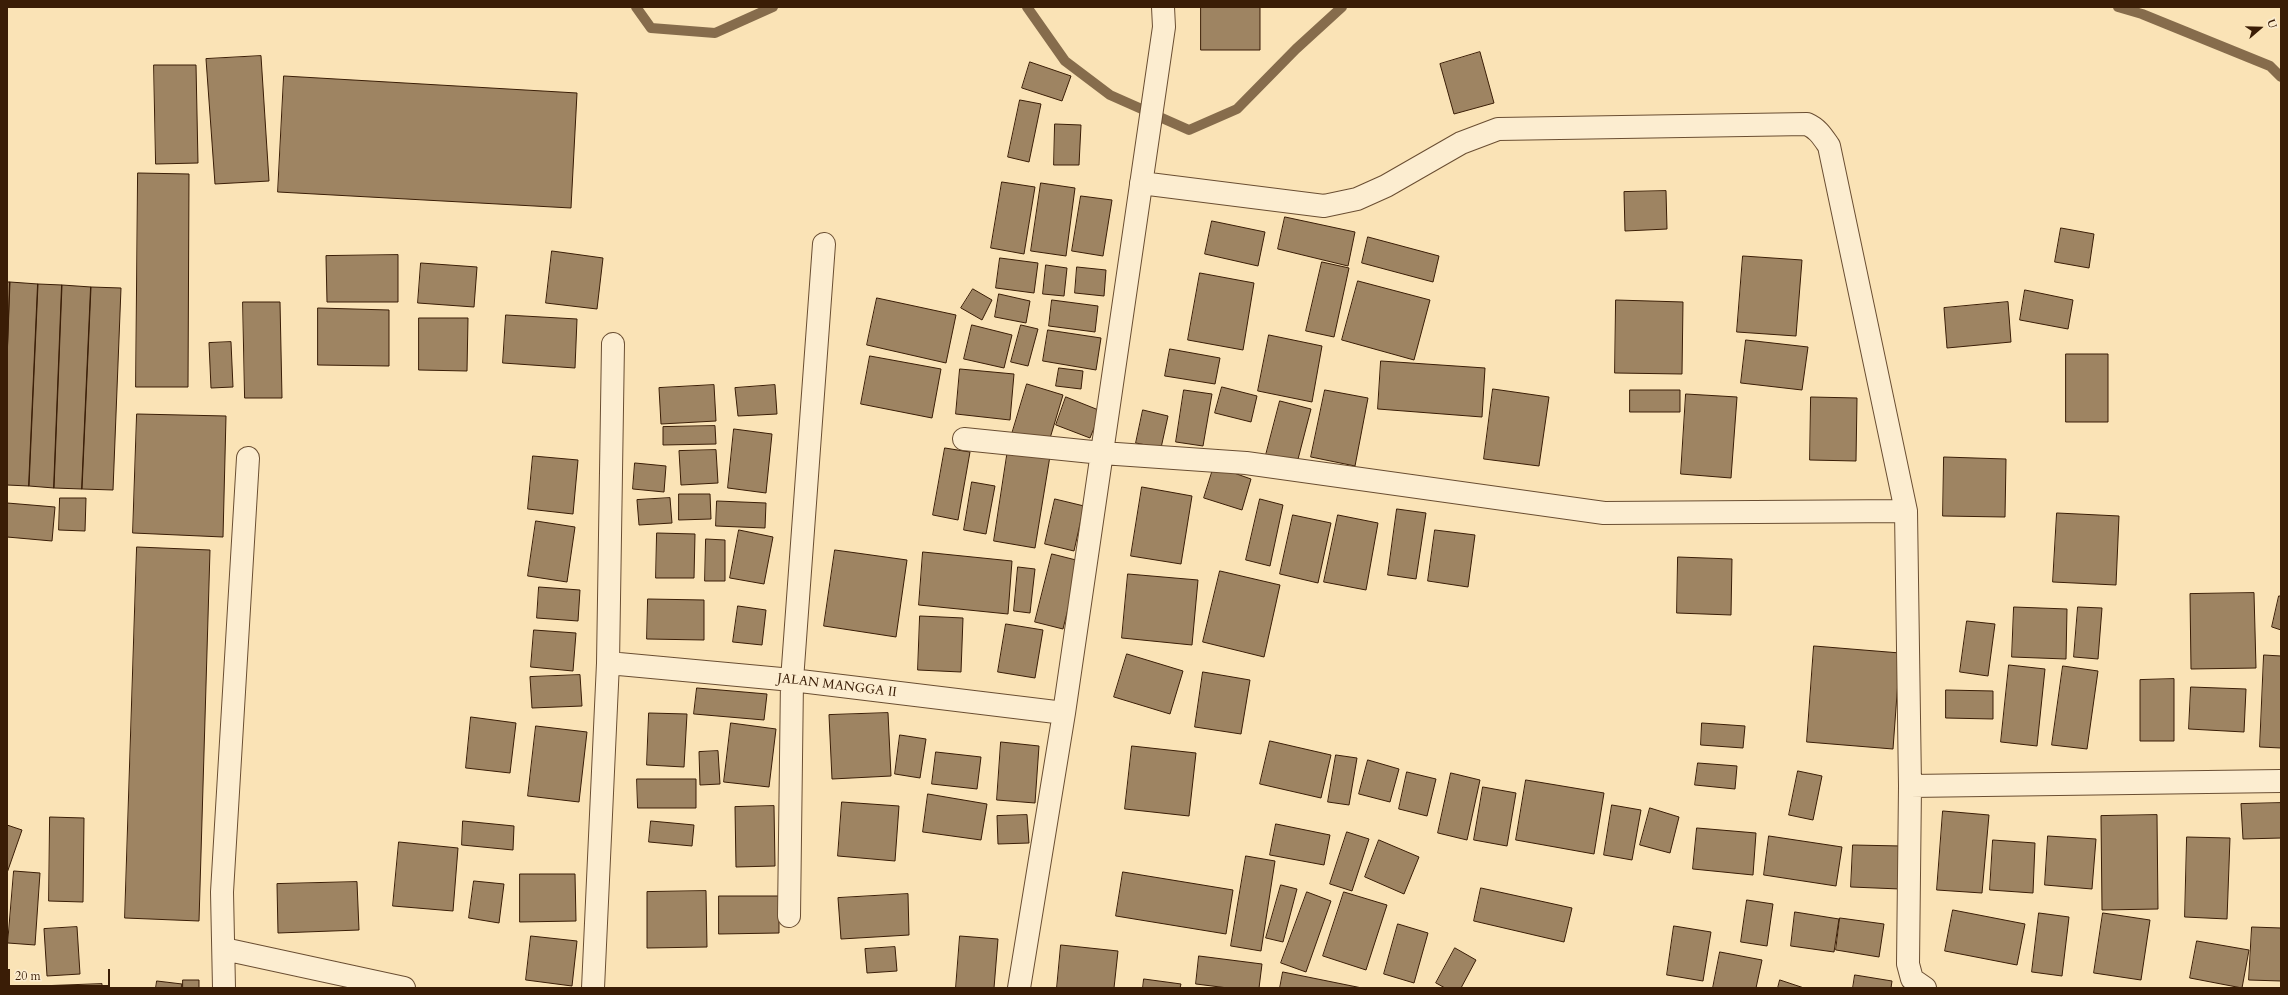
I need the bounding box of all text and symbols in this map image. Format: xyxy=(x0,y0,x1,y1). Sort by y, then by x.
north arrow xyxy=(2240,8,2280,48)
text: U xyxy=(2263,17,2280,31)
street label: JALAN MANGGA II xyxy=(776,671,898,701)
scale bar xyxy=(10,961,112,987)
text: 20 m xyxy=(15,968,41,984)

